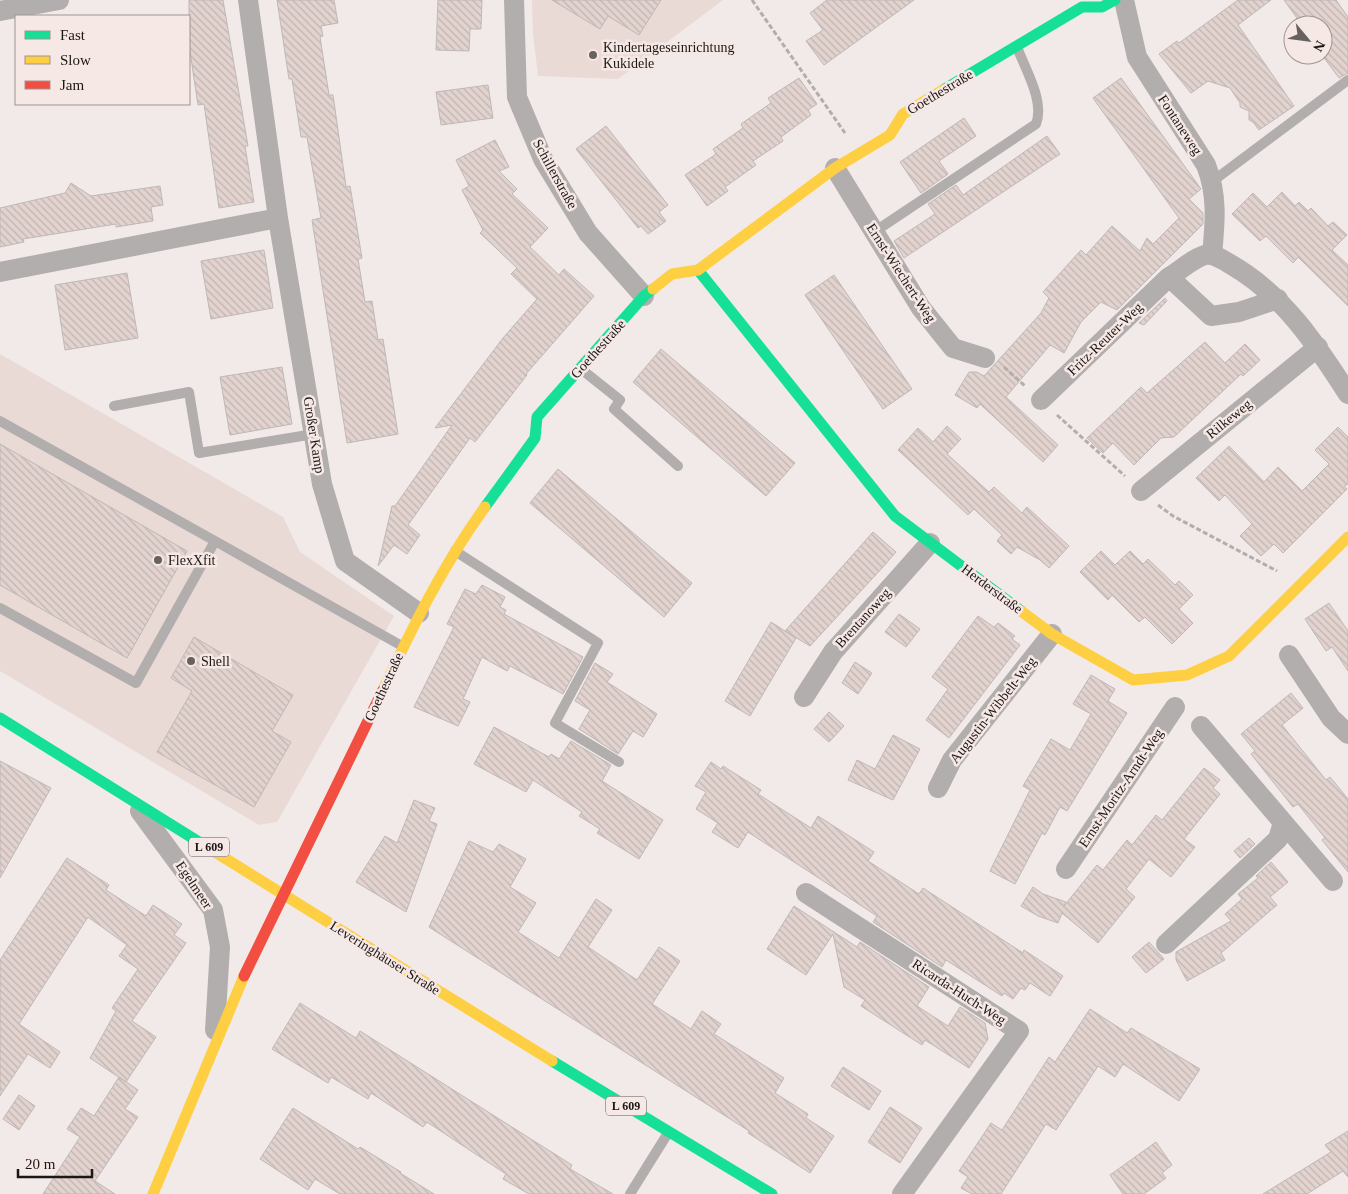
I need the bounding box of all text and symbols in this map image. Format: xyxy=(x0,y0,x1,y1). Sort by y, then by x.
legend xyxy=(15,15,190,105)
north arrow xyxy=(1283,15,1333,65)
text: Fast xyxy=(60,27,86,43)
text: N xyxy=(1310,38,1328,54)
place label: Kindertageseinrichtung Kukidele xyxy=(603,40,734,71)
marker: Kindertageseinrichtung Kukidele xyxy=(587,49,599,61)
text: Slow xyxy=(60,52,91,68)
street label: Goethestraße xyxy=(904,67,976,117)
text: Jam xyxy=(60,77,84,93)
street label: Fontaneweg xyxy=(1155,92,1205,158)
street label: Schillerstraße xyxy=(530,137,580,211)
street label: Ernst-Wiechert-Weg xyxy=(863,221,939,325)
street label: Fritz-Reuter-Weg xyxy=(1065,300,1145,378)
street label: Goethestraße xyxy=(568,317,628,381)
street label: Großer Kamp xyxy=(301,396,327,474)
street label: Rilkeweg xyxy=(1203,396,1255,442)
place label: FlexXfit xyxy=(168,553,216,568)
marker: FlexXfit xyxy=(152,554,164,566)
street label: Herderstraße xyxy=(959,561,1025,617)
street label: Brentanoweg xyxy=(832,585,894,651)
street label: Goethestraße xyxy=(362,650,406,724)
place label: Shell xyxy=(201,654,230,669)
street label: Augustin-Wibbelt-Weg xyxy=(947,654,1039,766)
marker: Shell xyxy=(185,655,197,667)
street label: Ernst-Moritz-Arndt-Weg xyxy=(1076,726,1166,850)
road number: L 609 xyxy=(189,838,229,856)
street label: Egelmeer xyxy=(173,859,215,912)
street label: Leveringhäuser Straße xyxy=(327,918,443,998)
street label: Ricarda-Huch-Weg xyxy=(909,956,1009,1028)
road number: L 609 xyxy=(606,1096,646,1116)
scale bar xyxy=(18,1146,91,1178)
text: 20 m xyxy=(25,1156,56,1172)

